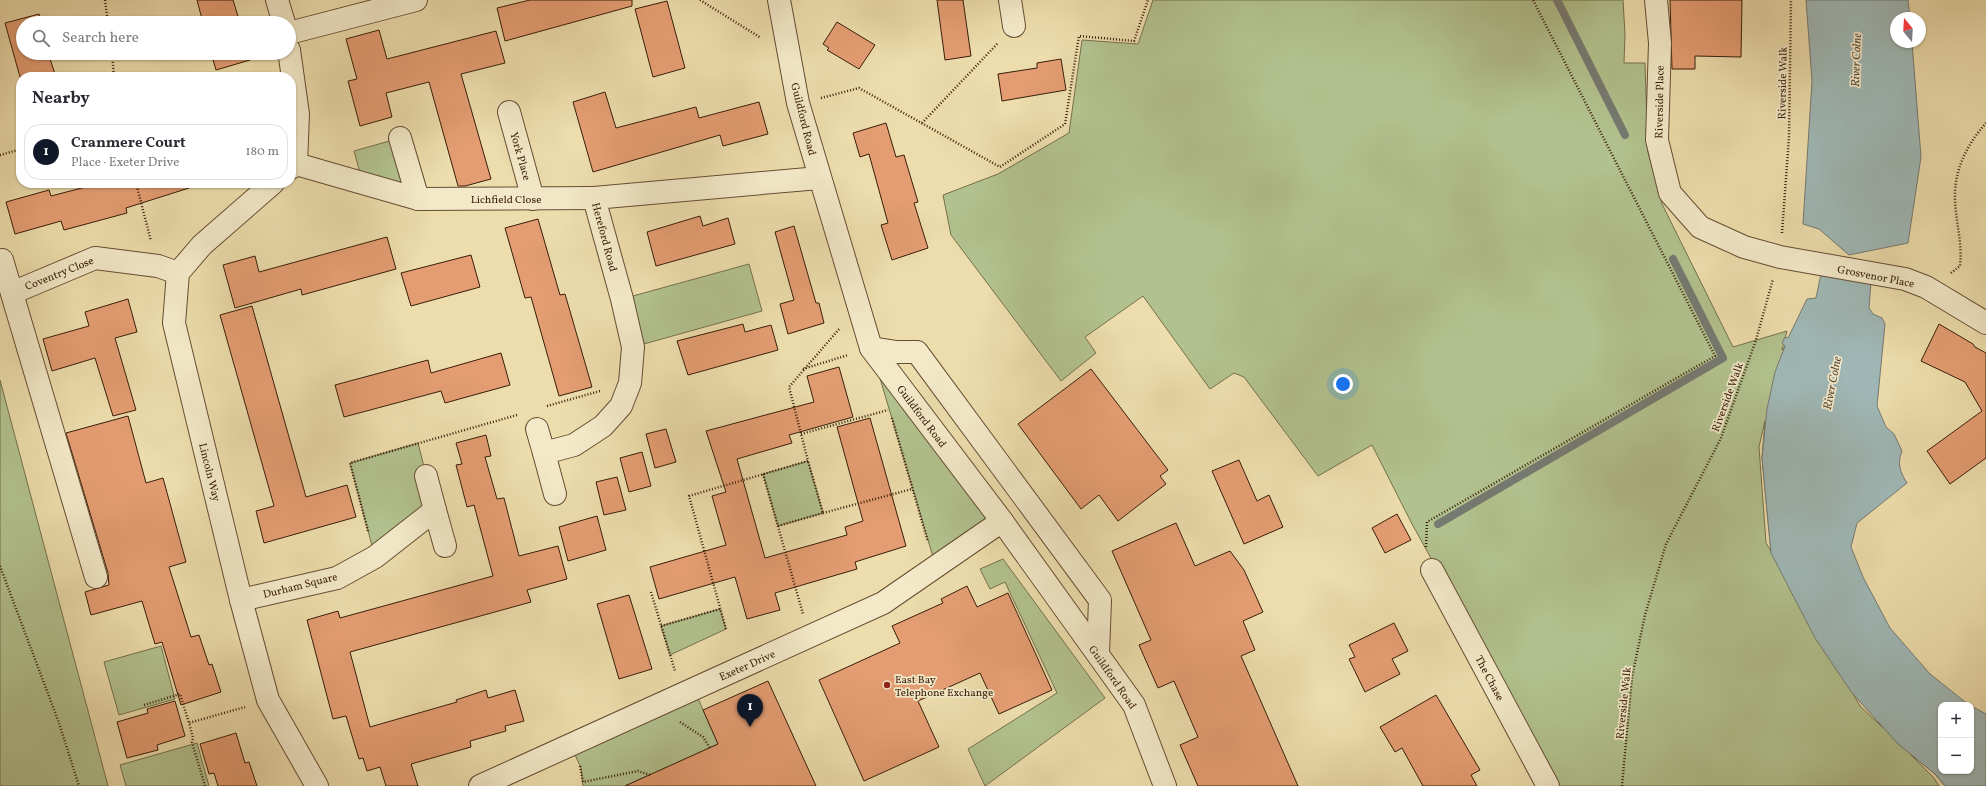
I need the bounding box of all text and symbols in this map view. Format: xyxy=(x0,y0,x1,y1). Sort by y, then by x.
north arrow xyxy=(1890,12,1926,48)
search box xyxy=(16,16,296,60)
icon: search xyxy=(30,27,52,49)
text: Search here xyxy=(62,28,139,49)
water label: River Colne xyxy=(1848,32,1866,87)
street label: Riverside Walk xyxy=(1775,47,1792,119)
street label: Riverside Place xyxy=(1652,65,1669,139)
street label: Guildford Road xyxy=(786,81,819,157)
text: Nearby xyxy=(32,87,90,110)
street label: York Place xyxy=(505,130,534,182)
text: Cranmere Court xyxy=(71,133,186,154)
text: 1 xyxy=(43,143,49,161)
text: 180 m xyxy=(245,143,279,161)
text: Place · Exeter Drive xyxy=(71,154,180,172)
street label: Lichfield Close xyxy=(471,193,541,208)
street label: Hereford Road xyxy=(587,201,620,274)
street label: Coventry Close xyxy=(23,254,96,295)
street label: Grosvenor Place xyxy=(1836,263,1916,292)
water label: River Colne xyxy=(1820,355,1846,411)
street label: Riverside Walk xyxy=(1709,361,1748,434)
your location xyxy=(1333,374,1353,394)
street label: Guildford Road xyxy=(892,383,949,451)
street label: Lincoln Way xyxy=(194,442,223,503)
street label: Durham Square xyxy=(261,570,339,603)
street label: Guildford Road xyxy=(1084,643,1139,713)
street label: Exeter Drive xyxy=(717,647,778,685)
street label: The Chase xyxy=(1470,653,1507,704)
street label: Riverside Walk xyxy=(1613,666,1636,740)
place label: East Bay Telephone Exchange xyxy=(895,673,993,701)
marker: East Bay Telephone Exchange xyxy=(882,680,892,690)
pin: 1 xyxy=(737,694,763,727)
map controls xyxy=(1938,702,1974,774)
button: + xyxy=(1938,702,1974,738)
button: − xyxy=(1938,738,1974,774)

